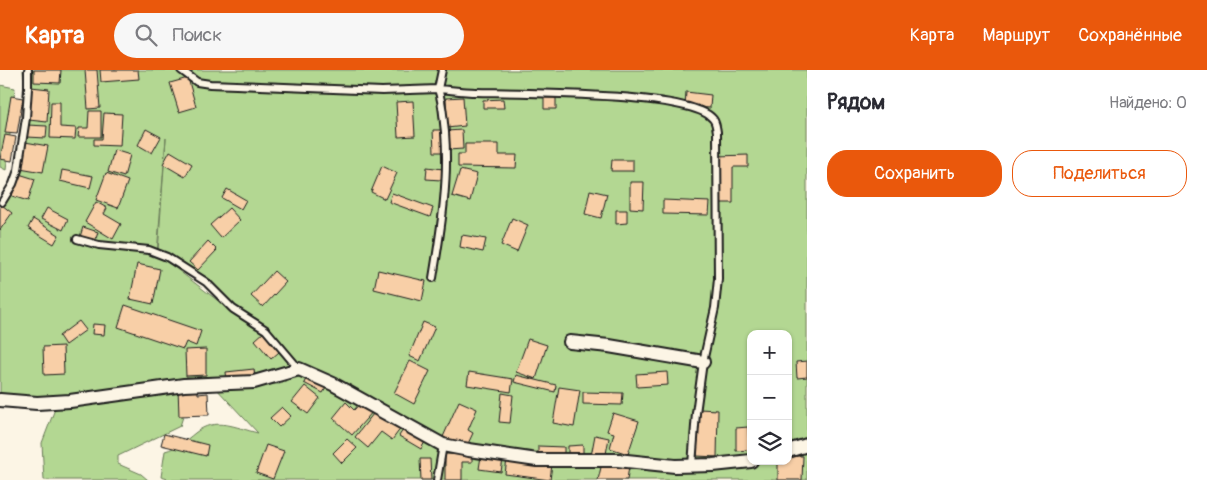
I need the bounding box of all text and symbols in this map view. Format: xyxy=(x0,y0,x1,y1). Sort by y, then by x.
search box xyxy=(114,13,464,58)
text: Карта xyxy=(25,21,84,50)
icon: search xyxy=(132,21,160,49)
text: Поиск xyxy=(172,23,222,47)
text: Карта xyxy=(910,24,954,47)
text: Маршрут xyxy=(982,24,1050,47)
text: Сохранённые xyxy=(1078,24,1182,47)
text: Рядом xyxy=(827,89,885,116)
text: Найдено: 0 xyxy=(1109,93,1187,113)
button: Сохранить xyxy=(827,150,1002,197)
button: Поделиться xyxy=(1012,150,1187,197)
map controls xyxy=(747,330,792,465)
button: + xyxy=(747,330,792,375)
button: − xyxy=(747,375,792,420)
button: layers xyxy=(747,420,792,465)

